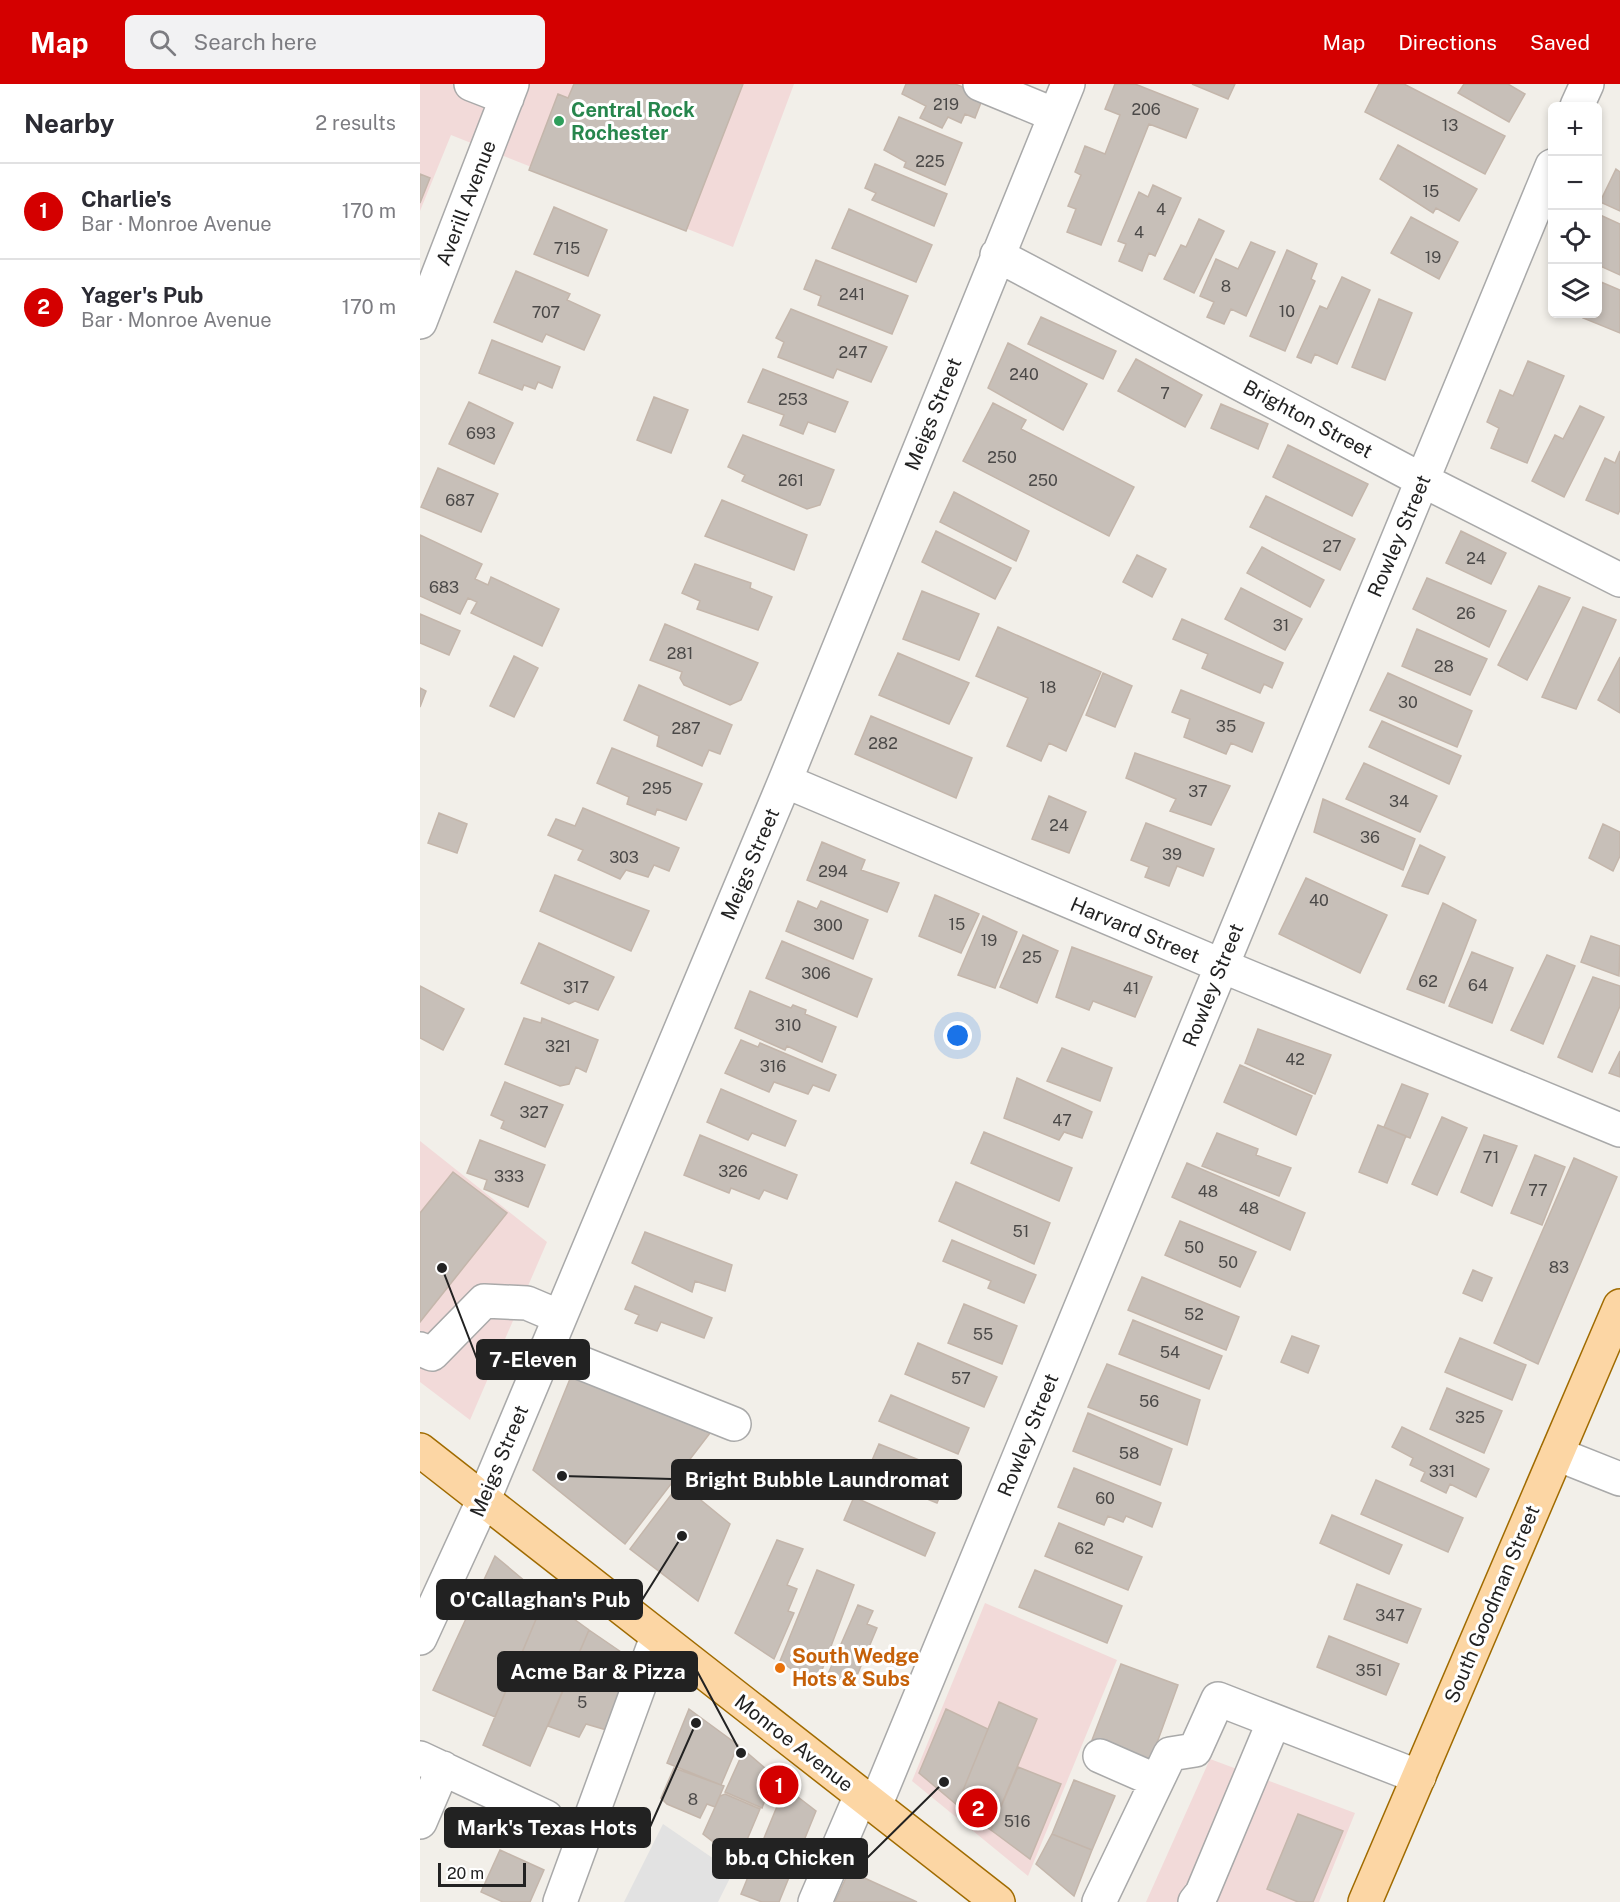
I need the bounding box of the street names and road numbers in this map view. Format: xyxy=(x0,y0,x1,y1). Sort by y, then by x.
street label: Averill Avenue xyxy=(431,137,501,269)
street label: Meigs Street xyxy=(900,354,966,474)
street label: Brighton Street xyxy=(1239,375,1377,463)
street label: Rowley Street xyxy=(1362,471,1436,601)
street label: Meigs Street xyxy=(716,804,784,924)
street label: Harvard Street xyxy=(1067,892,1203,968)
street label: Rowley Street xyxy=(1177,920,1249,1050)
street label: Rowley Street xyxy=(992,1370,1064,1500)
street label: Meigs Street xyxy=(465,1401,533,1521)
street label: South Goodman Street xyxy=(1439,1501,1545,1707)
street label: Monroe Avenue xyxy=(730,1689,858,1797)

